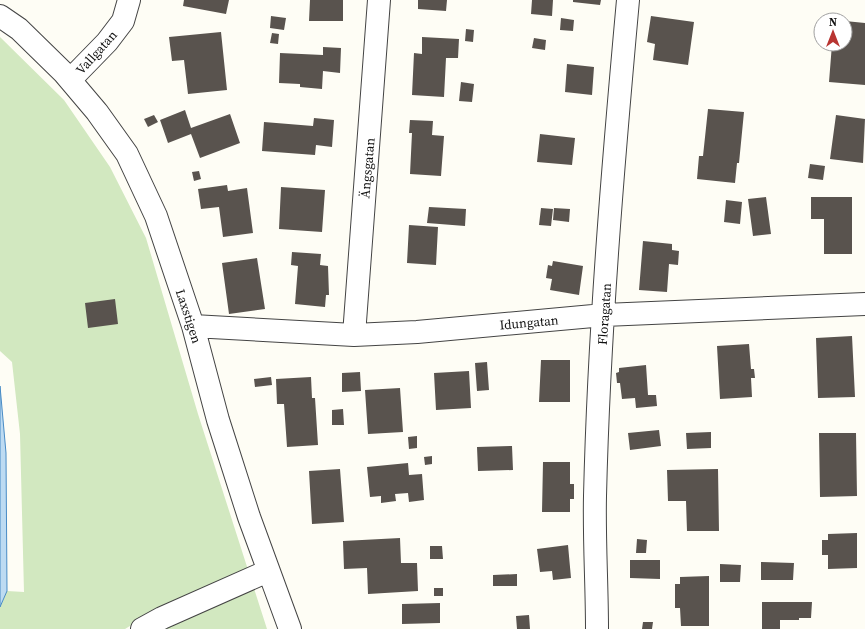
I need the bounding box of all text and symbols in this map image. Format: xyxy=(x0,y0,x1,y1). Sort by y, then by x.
north arrow xyxy=(813,12,853,52)
text: N xyxy=(829,15,837,30)
street label: Vallgatan xyxy=(72,27,121,78)
street label: Ängsgatan xyxy=(356,137,379,199)
street label: Floragatan xyxy=(594,282,615,346)
street label: Laxstigen xyxy=(172,287,205,346)
street label: Idungatan xyxy=(499,311,559,334)

